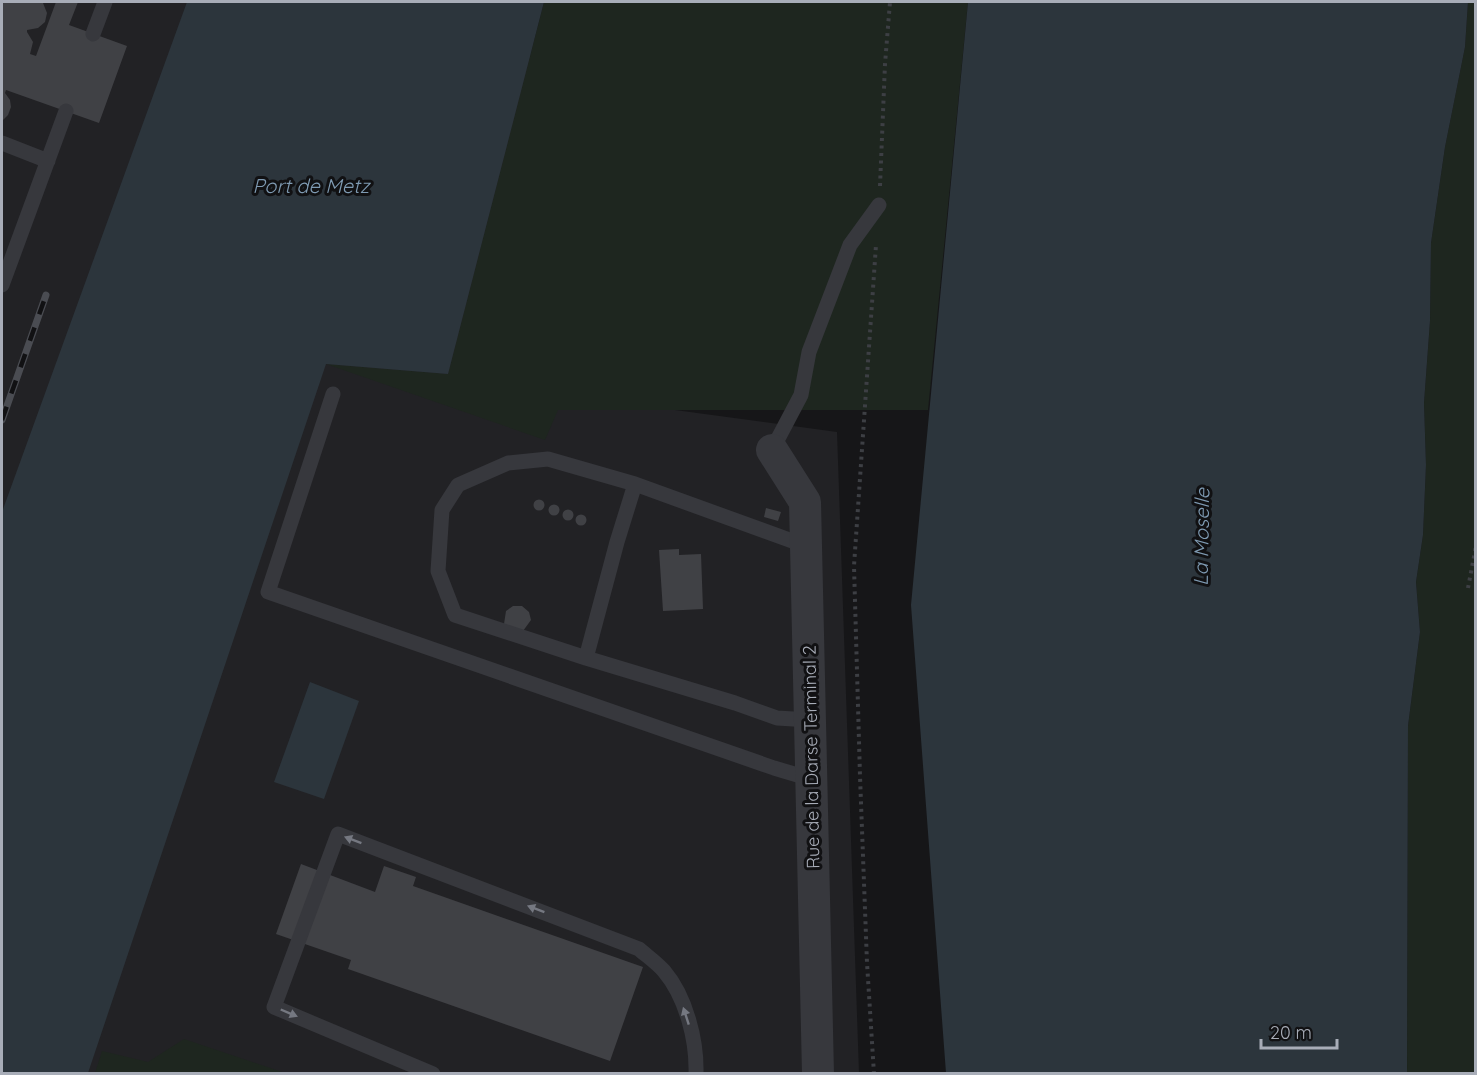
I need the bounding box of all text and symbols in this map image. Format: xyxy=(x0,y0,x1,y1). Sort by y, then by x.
water label: Port de Metz xyxy=(253,173,372,198)
water label: La Moselle xyxy=(1188,487,1214,586)
street label: Rue de la Darse Terminal 2 xyxy=(798,645,824,869)
one-way arrow xyxy=(344,835,362,845)
one-way arrow xyxy=(526,904,544,914)
one-way arrow xyxy=(681,1007,690,1025)
one-way arrow xyxy=(280,1008,298,1018)
scale bar xyxy=(1261,1012,1338,1050)
text: 20 m xyxy=(1270,1021,1312,1044)

